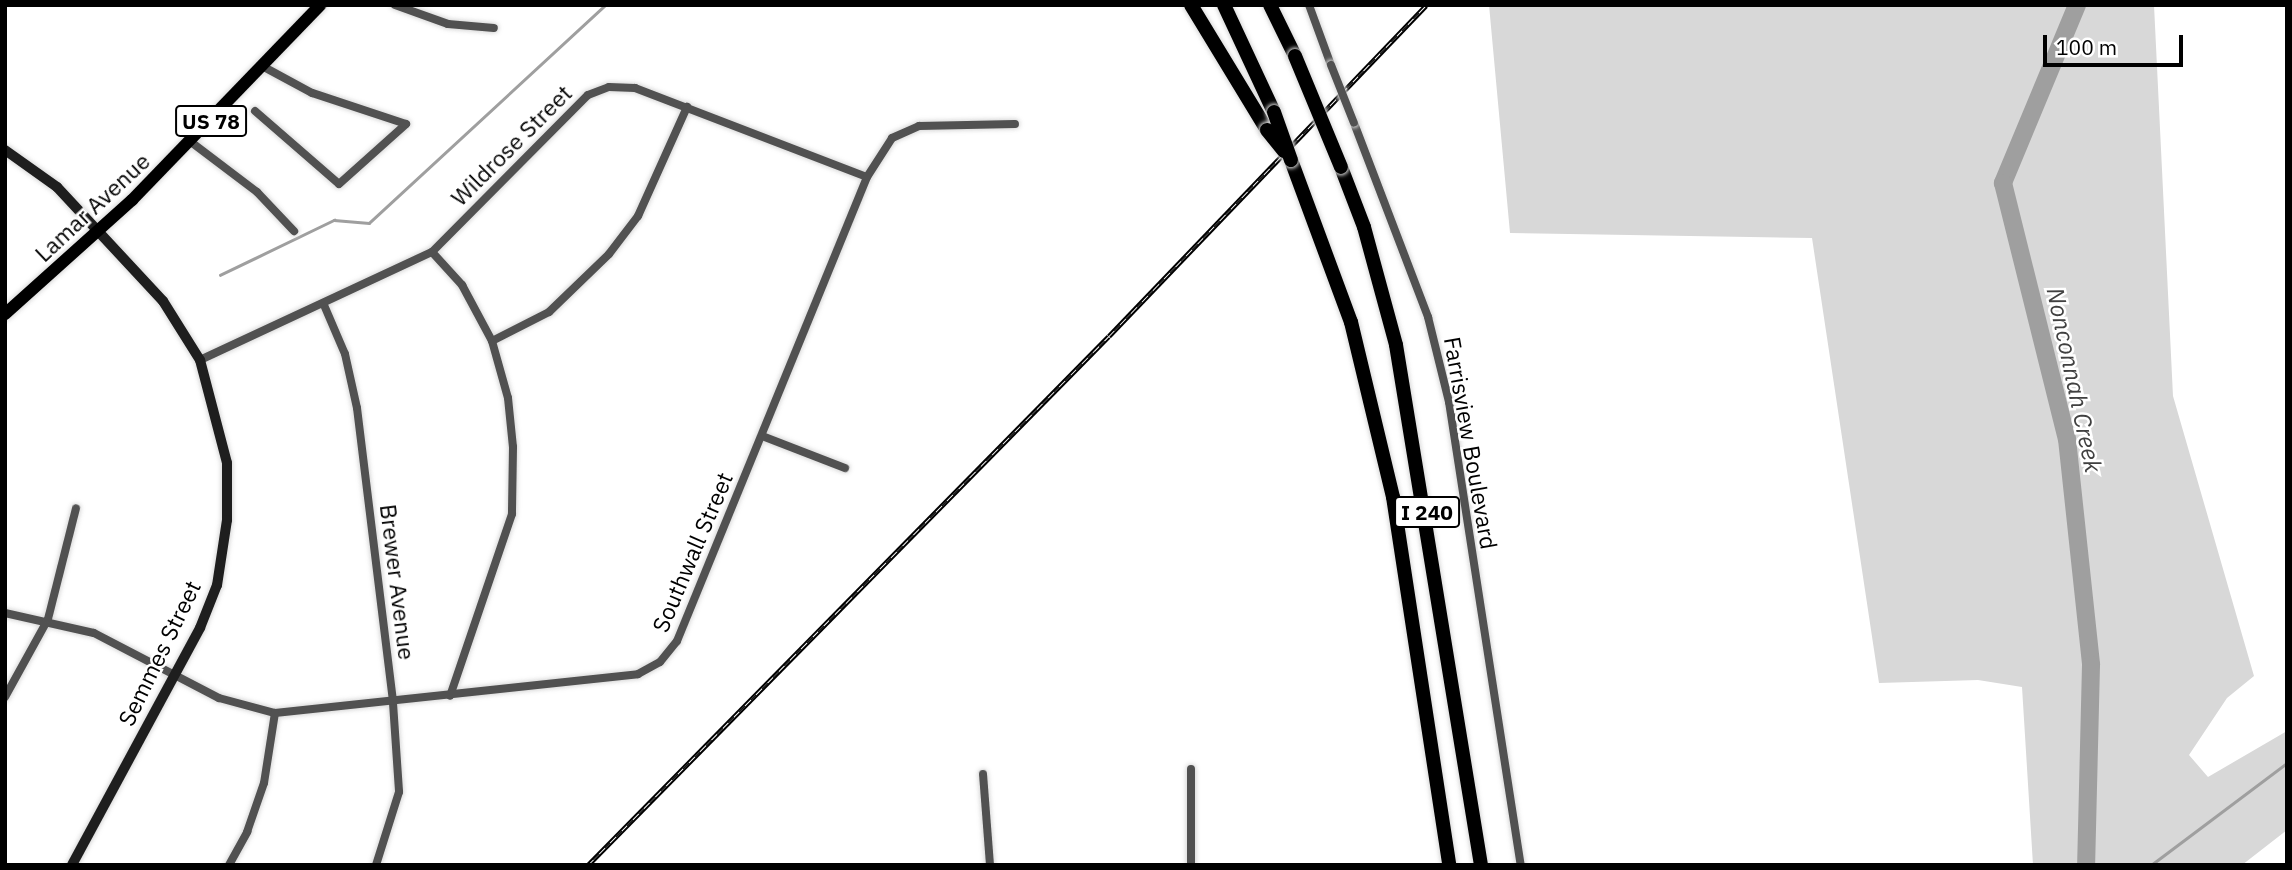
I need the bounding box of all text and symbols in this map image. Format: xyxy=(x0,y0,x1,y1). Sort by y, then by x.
scale bar xyxy=(2047,21,2187,65)
text: 100 m xyxy=(2056,33,2117,61)
street label: Wildrose Street xyxy=(445,79,577,211)
road number: US 78 xyxy=(174,104,248,138)
street label: Lamar Avenue xyxy=(29,147,155,267)
water label: Nonconnah Creek xyxy=(2040,285,2108,475)
street label: Farrisview Boulevard xyxy=(1439,335,1503,551)
street label: Southwall Street xyxy=(646,468,738,636)
road number: I 240 xyxy=(1394,494,1460,530)
street label: Brewer Avenue xyxy=(375,503,421,661)
street label: Semmes Street xyxy=(112,576,206,730)

